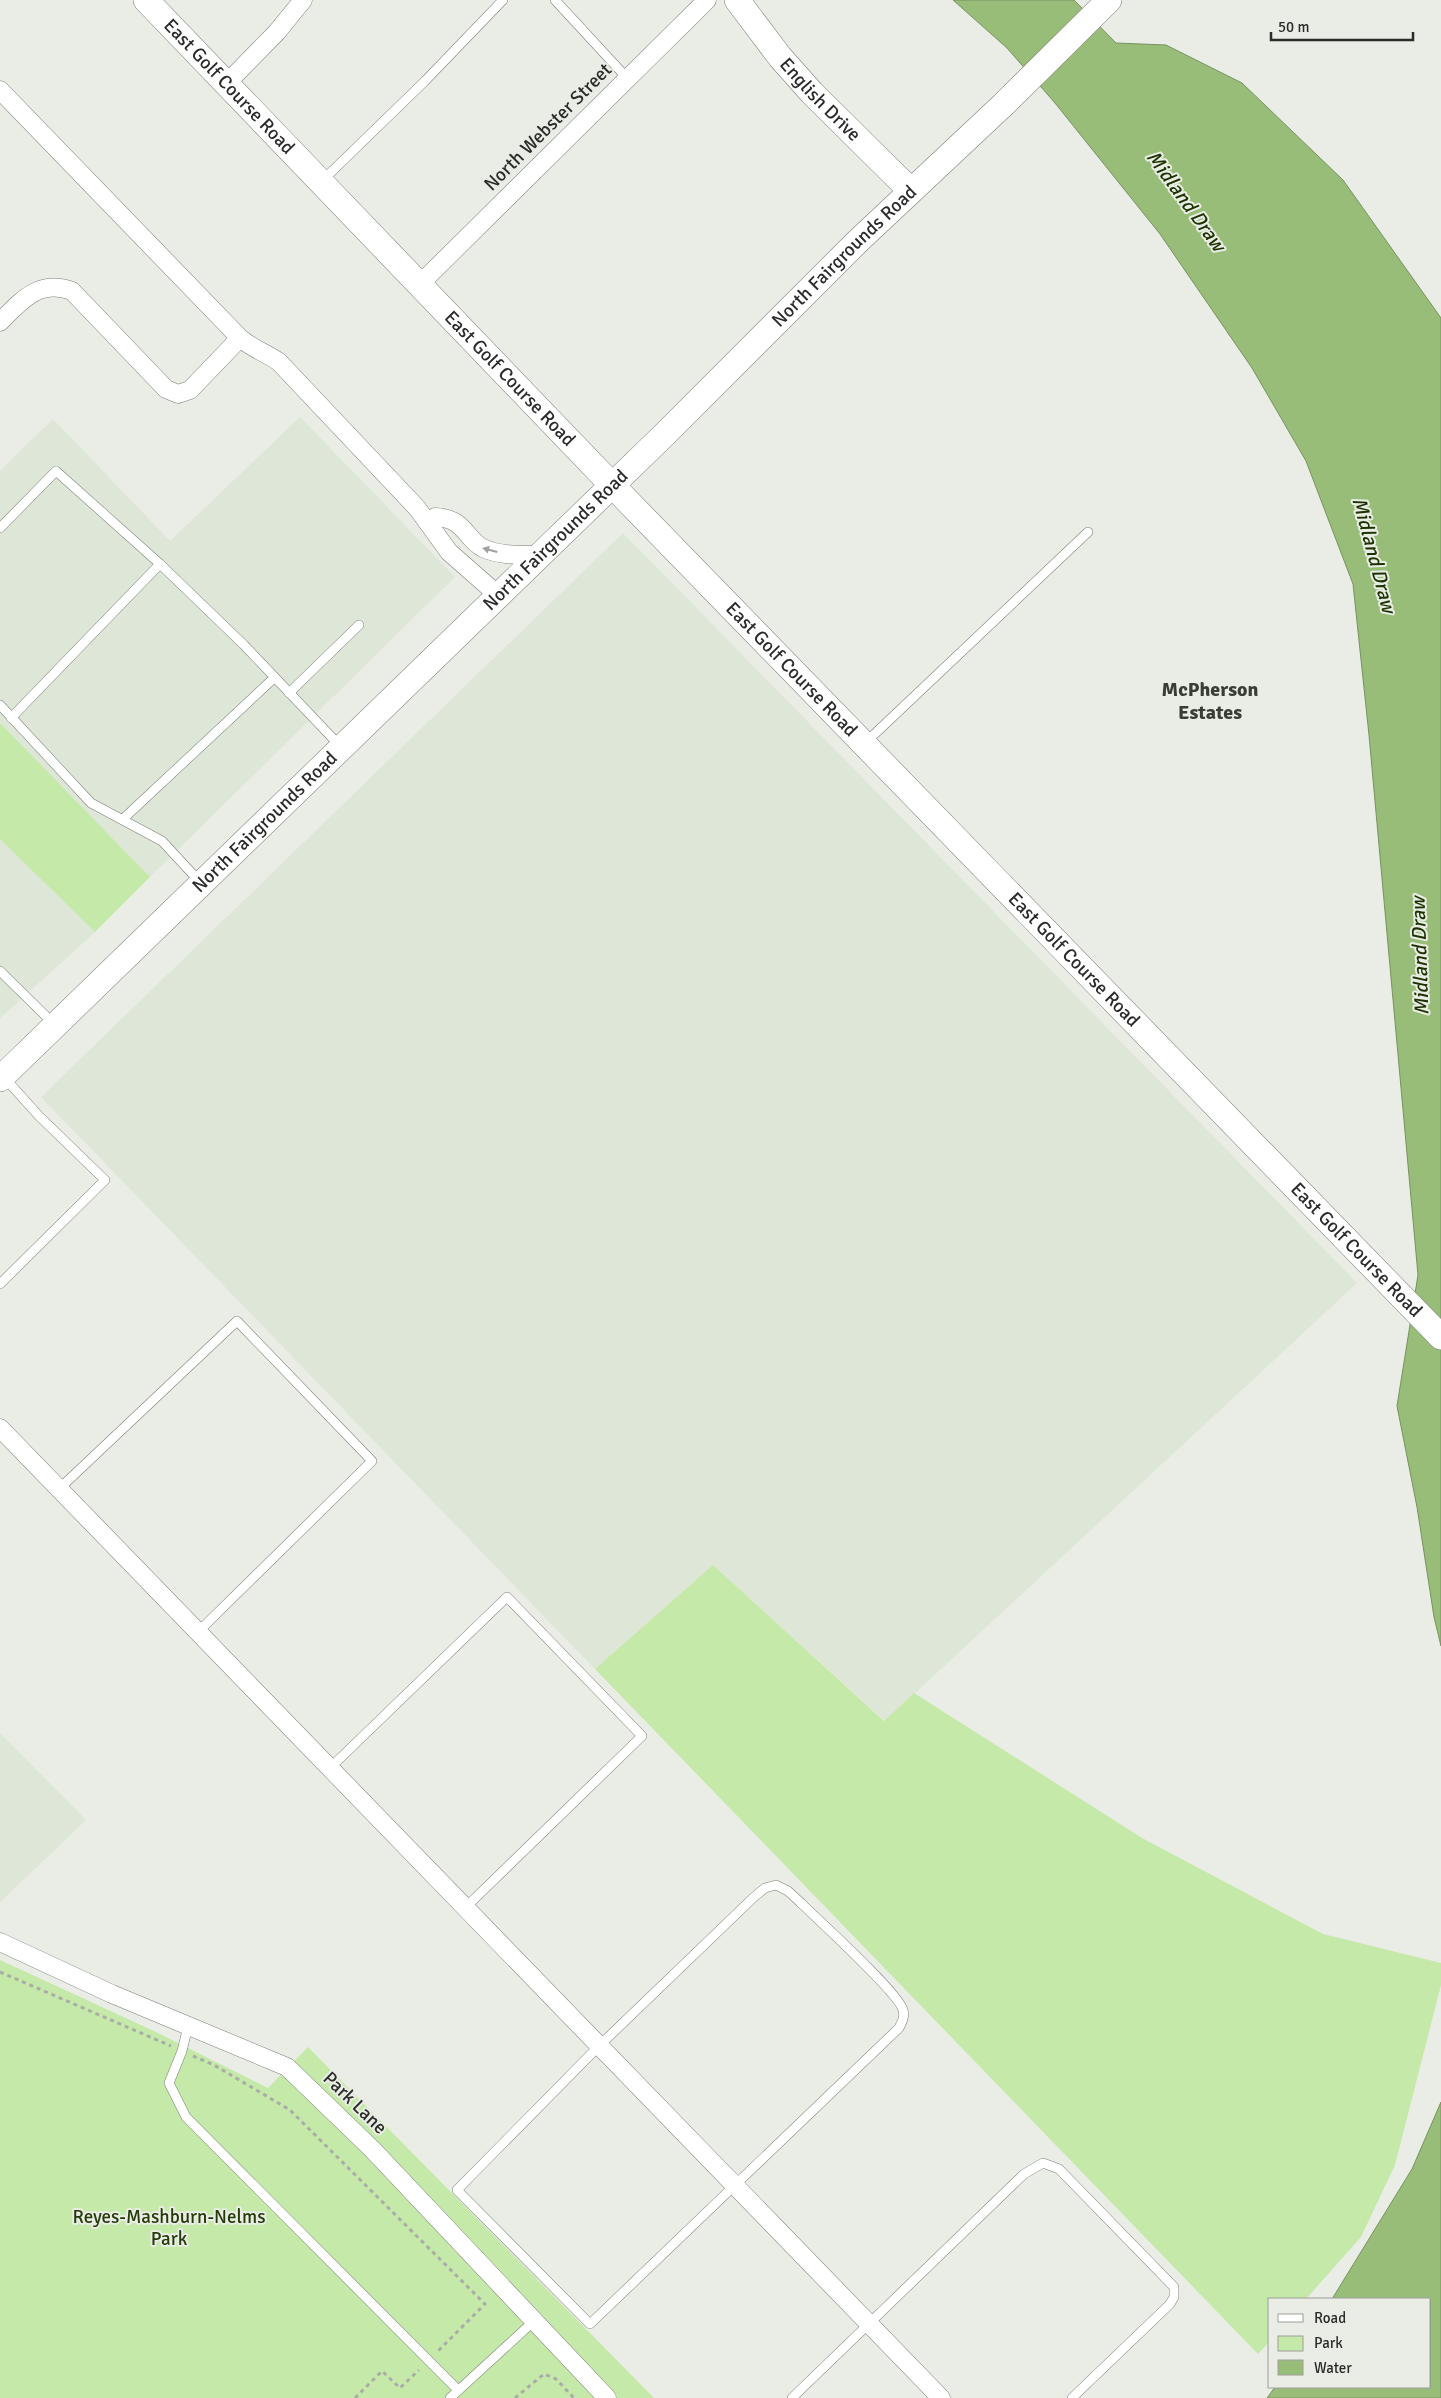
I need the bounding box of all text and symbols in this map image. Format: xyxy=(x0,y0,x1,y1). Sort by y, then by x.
scale bar xyxy=(1271,10,1414,42)
street label: East Golf Course Road xyxy=(158,14,300,159)
text: 50 m xyxy=(1278,18,1309,36)
street label: English Drive xyxy=(774,53,866,147)
street label: North Webster Street xyxy=(479,58,617,196)
water label: Midland Draw xyxy=(1141,146,1232,258)
street label: North Fairgrounds Road xyxy=(767,180,922,332)
street label: East Golf Course Road xyxy=(439,306,580,451)
street label: North Fairgrounds Road xyxy=(478,464,633,616)
water label: Midland Draw xyxy=(1347,494,1402,618)
one-way arrow xyxy=(483,545,498,553)
street label: East Golf Course Road xyxy=(721,597,862,742)
district label: McPherson Estates xyxy=(1162,677,1259,725)
street label: North Fairgrounds Road xyxy=(187,746,342,898)
street label: East Golf Course Road xyxy=(1003,887,1145,1032)
water label: Midland Draw xyxy=(1405,894,1435,1016)
street label: East Golf Course Road xyxy=(1285,1178,1427,1323)
street label: Park Lane xyxy=(318,2067,392,2139)
park label: Reyes-Mashburn-Nelms Park xyxy=(72,2205,266,2251)
legend xyxy=(1268,2298,1431,2388)
text: Road xyxy=(1314,2309,1346,2327)
text: Park xyxy=(1314,2334,1343,2352)
text: Water xyxy=(1314,2359,1352,2377)

